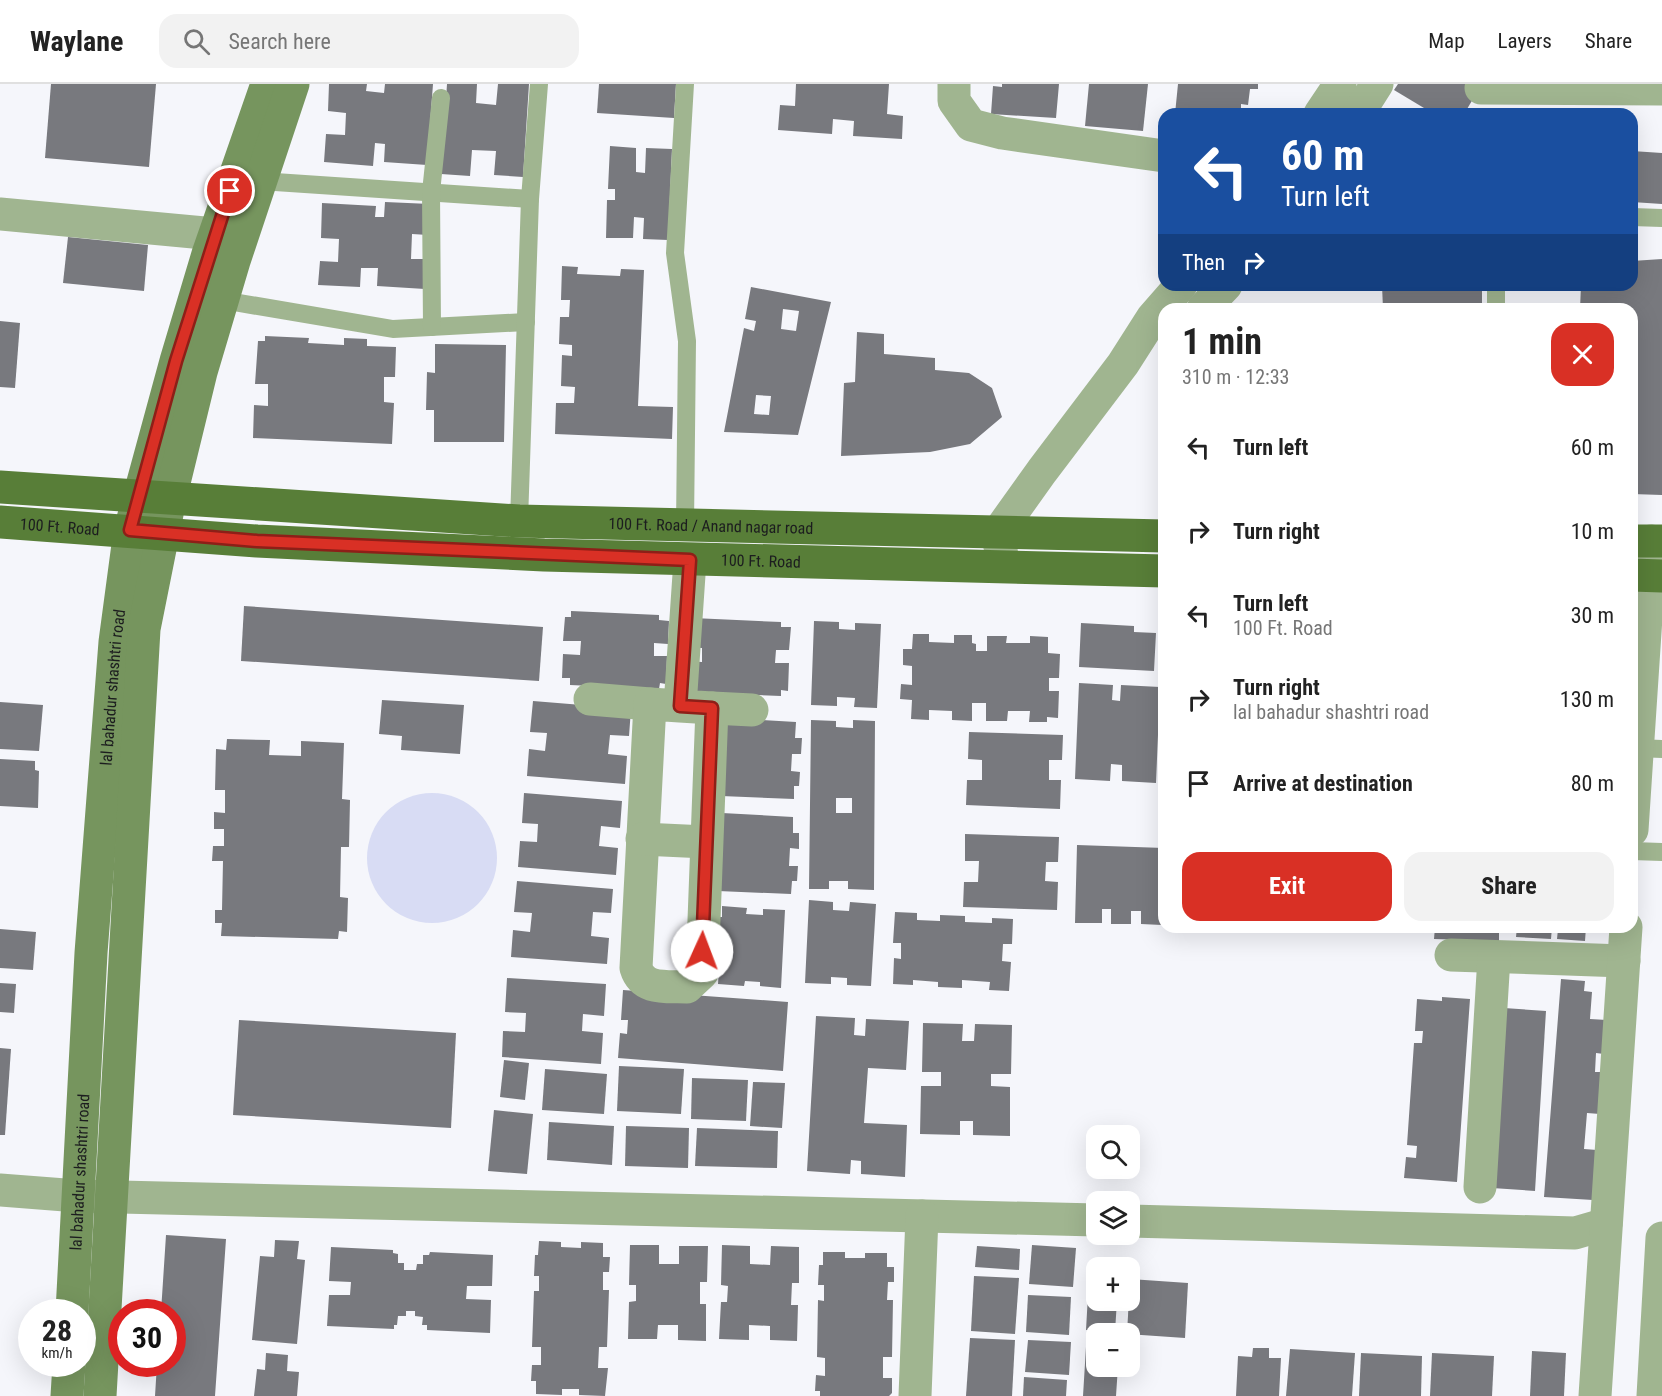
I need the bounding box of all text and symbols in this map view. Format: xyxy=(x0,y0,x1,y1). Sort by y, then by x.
search box xyxy=(159,14,579,68)
text: Waylane xyxy=(30,25,123,58)
icon: search xyxy=(180,25,213,58)
text: Search here xyxy=(228,29,331,54)
text: Map xyxy=(1428,29,1465,53)
text: Layers xyxy=(1498,29,1552,53)
text: Share xyxy=(1585,29,1632,53)
text: 60 m xyxy=(1281,131,1364,180)
icon: left xyxy=(1182,132,1260,210)
pin xyxy=(204,165,255,216)
icon: arrive xyxy=(213,174,246,207)
text: Turn left xyxy=(1281,181,1370,213)
icon: right xyxy=(1237,246,1270,279)
text: Then xyxy=(1182,250,1225,275)
text: 1 min xyxy=(1182,321,1262,363)
button: close xyxy=(1551,323,1614,386)
text: 310 m · 12:33 xyxy=(1182,365,1289,389)
icon: left xyxy=(1182,431,1215,464)
text: Turn left xyxy=(1233,435,1308,460)
text: 60 m xyxy=(1571,435,1614,460)
street label: 100 Ft. Road / Anand nagar road xyxy=(608,514,814,538)
street label: 100 Ft. Road xyxy=(19,515,100,539)
icon: right xyxy=(1182,515,1215,548)
text: Turn right xyxy=(1233,519,1320,544)
text: 10 m xyxy=(1571,519,1614,544)
street label: 100 Ft. Road xyxy=(721,551,801,572)
text: Turn left xyxy=(1233,591,1308,616)
icon: left xyxy=(1182,599,1215,632)
text: 30 m xyxy=(1571,603,1614,628)
street label: lal bahadur shashtri road xyxy=(96,608,129,766)
text: 100 Ft. Road xyxy=(1233,616,1333,640)
text: Turn right xyxy=(1233,675,1320,700)
icon: right xyxy=(1182,683,1215,716)
text: 130 m xyxy=(1560,687,1614,712)
text: lal bahadur shashtri road xyxy=(1233,700,1429,724)
icon: arrive xyxy=(1182,767,1215,800)
text: Arrive at destination xyxy=(1233,771,1413,796)
text: 80 m xyxy=(1571,771,1614,796)
button: Exit xyxy=(1182,852,1392,921)
button: Share xyxy=(1404,852,1614,921)
position arrow xyxy=(670,919,734,983)
street label: lal bahadur shashtri road xyxy=(66,1093,94,1251)
map controls xyxy=(1086,1125,1140,1377)
button: search xyxy=(1086,1125,1140,1179)
button: layers xyxy=(1086,1191,1140,1245)
button: + xyxy=(1086,1257,1140,1311)
speed limit sign: 30 xyxy=(108,1299,186,1377)
text: 28 xyxy=(42,1313,72,1348)
button: − xyxy=(1086,1323,1140,1377)
text: km/h xyxy=(42,1344,72,1362)

